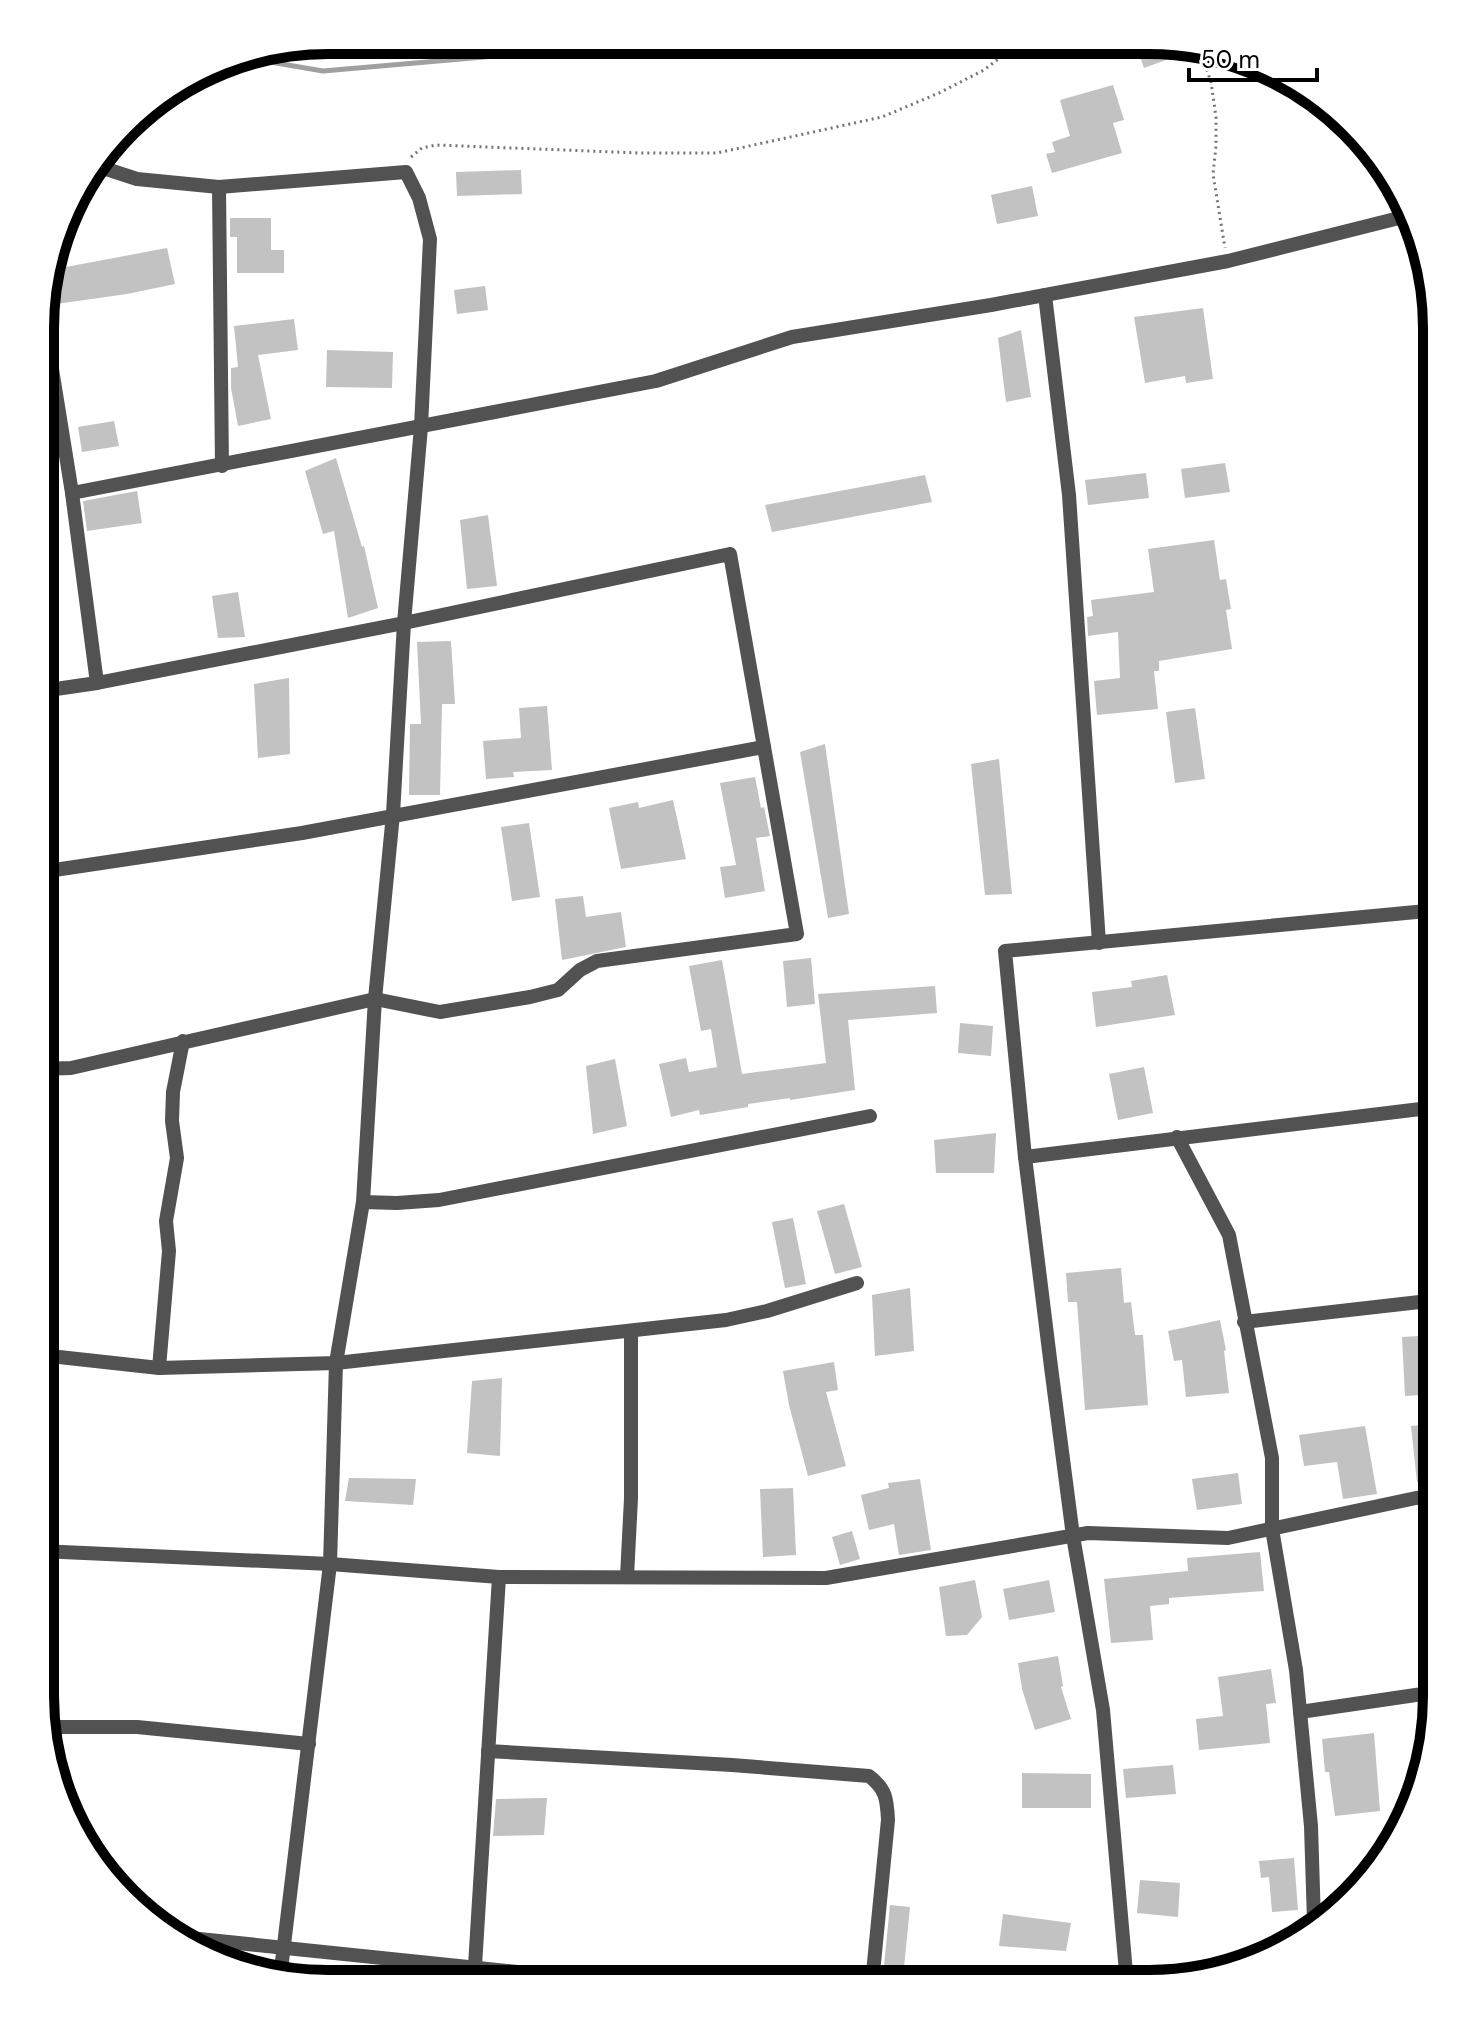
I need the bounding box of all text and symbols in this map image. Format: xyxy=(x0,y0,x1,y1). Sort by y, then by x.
scale bar xyxy=(1189,32,1317,82)
text: 50 m xyxy=(1201,44,1260,75)

